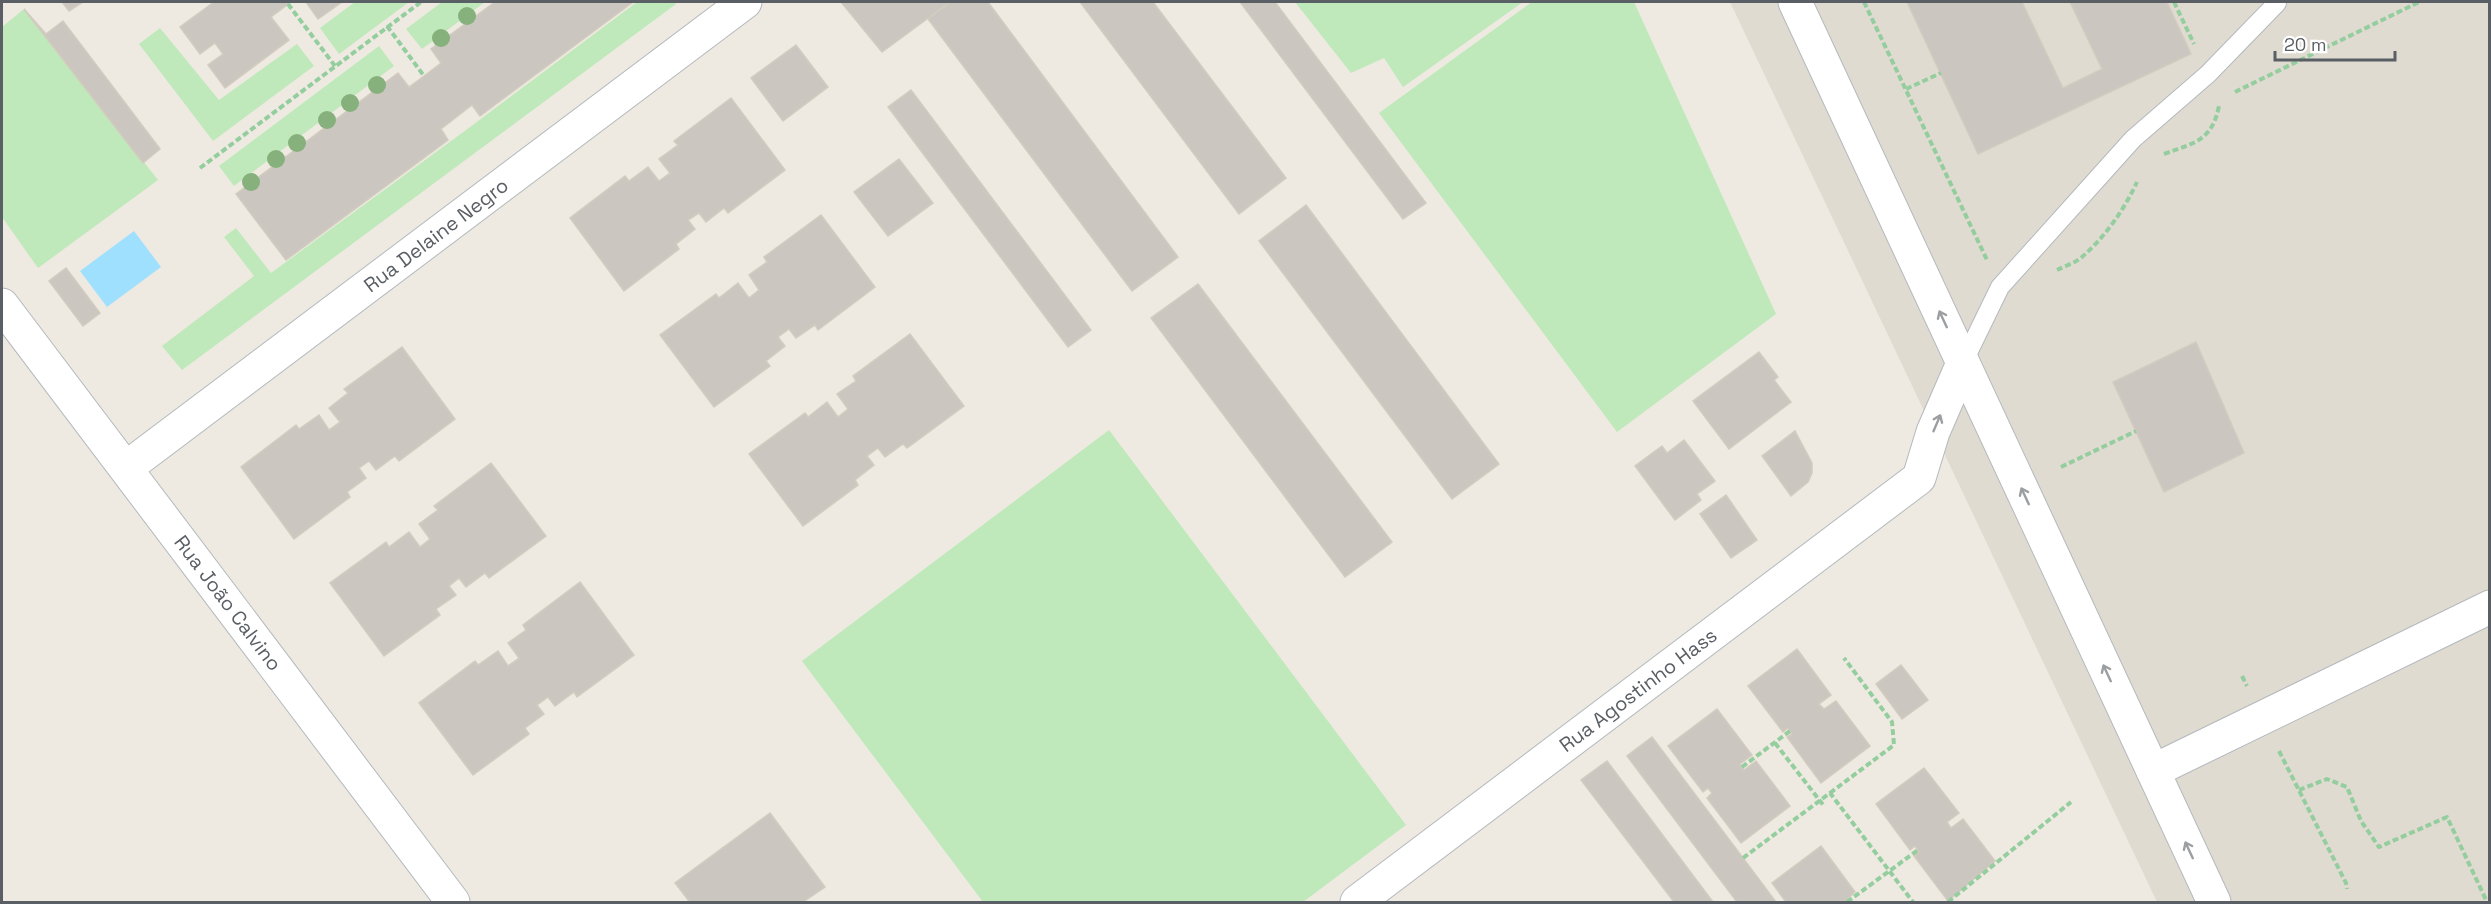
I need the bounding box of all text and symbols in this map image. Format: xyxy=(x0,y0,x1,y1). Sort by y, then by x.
scale bar xyxy=(2275,24,2395,62)
text: 20 m xyxy=(2284,33,2327,56)
street label: Rua Delaine Negro xyxy=(358,172,514,298)
one-way arrow xyxy=(1936,311,1948,329)
one-way arrow xyxy=(1932,414,1943,433)
one-way arrow xyxy=(2019,487,2030,505)
street label: Rua João Calvino xyxy=(168,530,288,676)
street label: Rua Agostinho Hass xyxy=(1554,622,1722,758)
one-way arrow xyxy=(2101,664,2113,682)
one-way arrow xyxy=(2183,841,2195,859)

